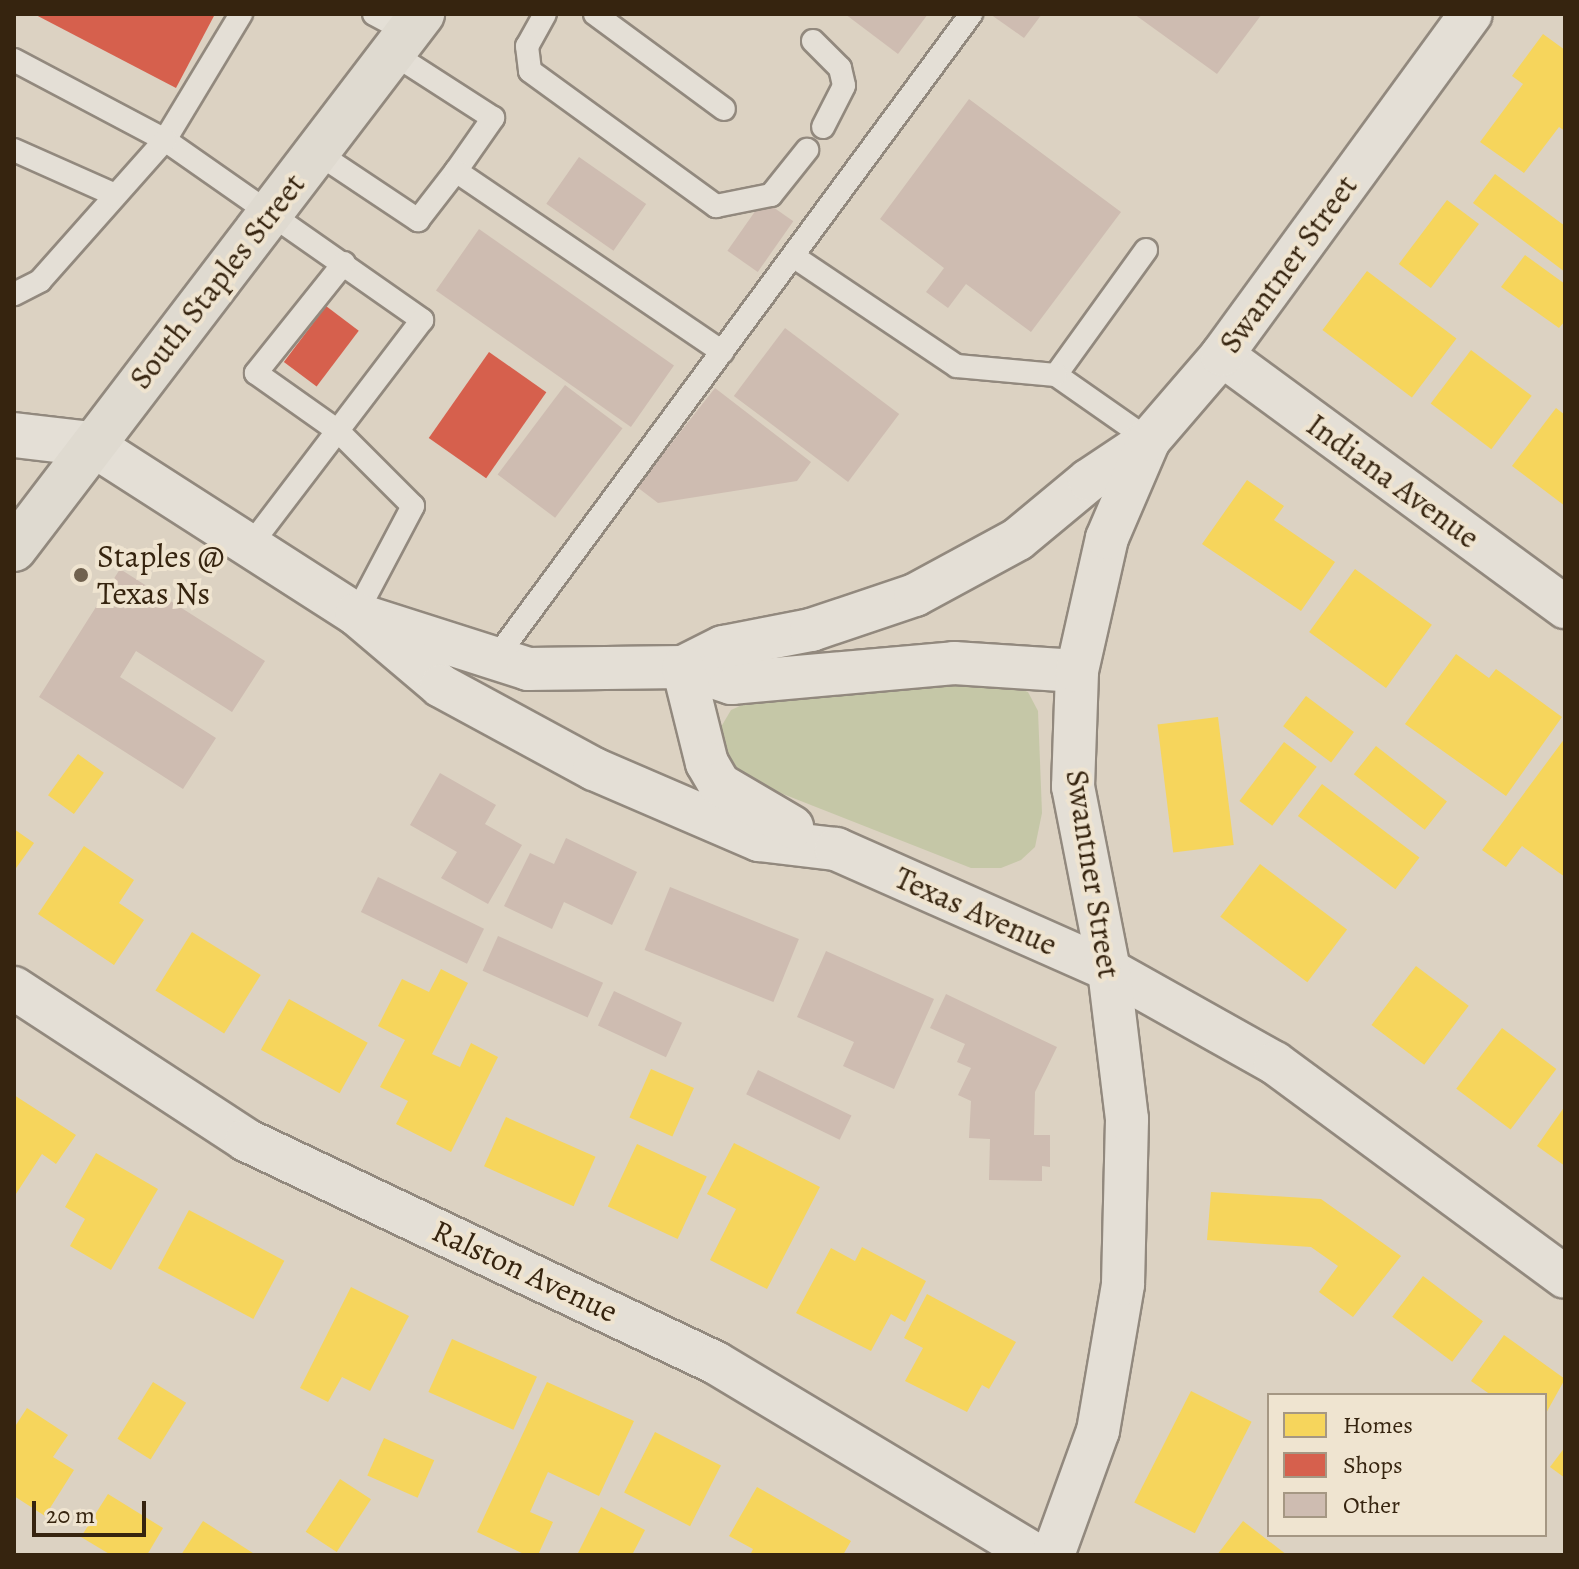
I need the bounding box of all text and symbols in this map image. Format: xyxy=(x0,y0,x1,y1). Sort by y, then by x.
street label: South Staples Street xyxy=(121,166,313,396)
street label: Swantner Street xyxy=(1211,168,1365,360)
street label: Indiana Avenue xyxy=(1299,406,1487,556)
place label: Staples @ Texas Ns xyxy=(97,538,224,613)
marker: Staples @ Texas Ns xyxy=(72,566,90,584)
street label: Swantner Street xyxy=(1058,767,1128,981)
street label: Texas Avenue xyxy=(889,858,1063,964)
street label: Ralston Avenue xyxy=(426,1211,624,1331)
legend xyxy=(1267,1393,1547,1537)
text: Homes xyxy=(1343,1409,1413,1441)
text: Shops xyxy=(1343,1449,1403,1481)
scale bar xyxy=(36,1485,150,1535)
text: Other xyxy=(1343,1489,1400,1521)
text: 20 m xyxy=(46,1499,95,1531)

